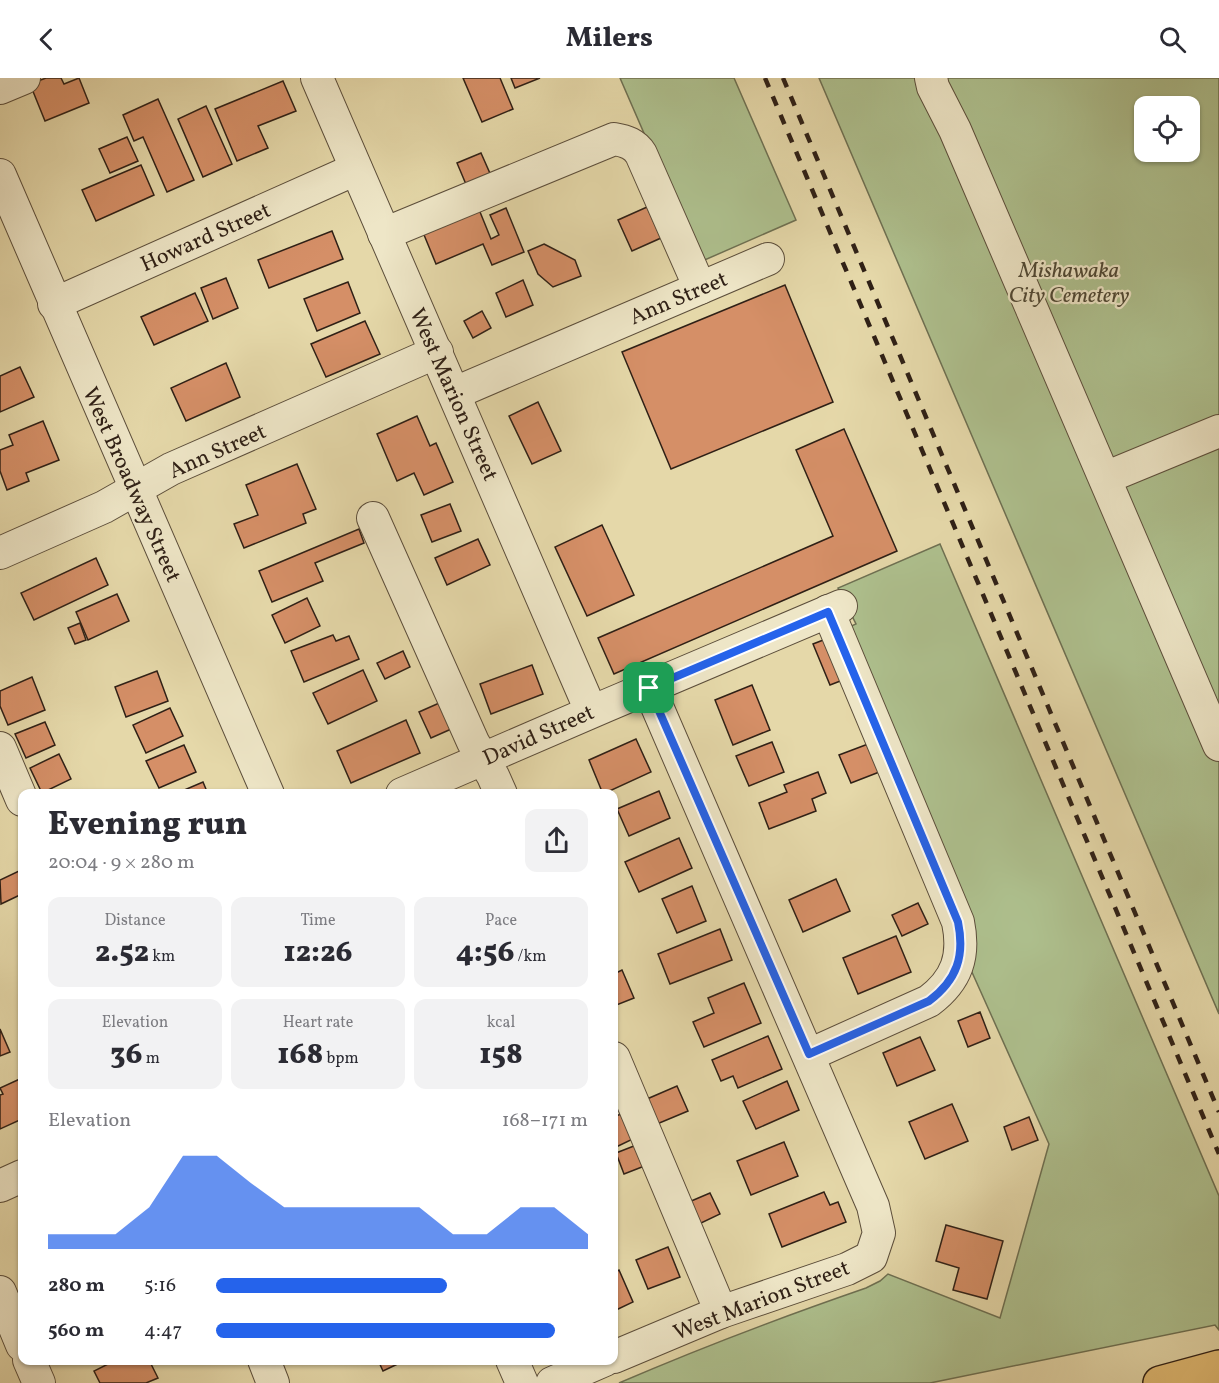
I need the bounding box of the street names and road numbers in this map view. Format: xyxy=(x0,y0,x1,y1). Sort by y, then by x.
street label: Howard Street xyxy=(136,196,276,281)
street label: Ann Street xyxy=(625,265,733,334)
street label: West Marion Street xyxy=(401,304,505,487)
street label: West Broadway Street xyxy=(74,382,188,588)
street label: Ann Street xyxy=(164,417,272,488)
street label: David Street xyxy=(478,698,600,775)
street label: West Marion Street xyxy=(669,1253,855,1349)

